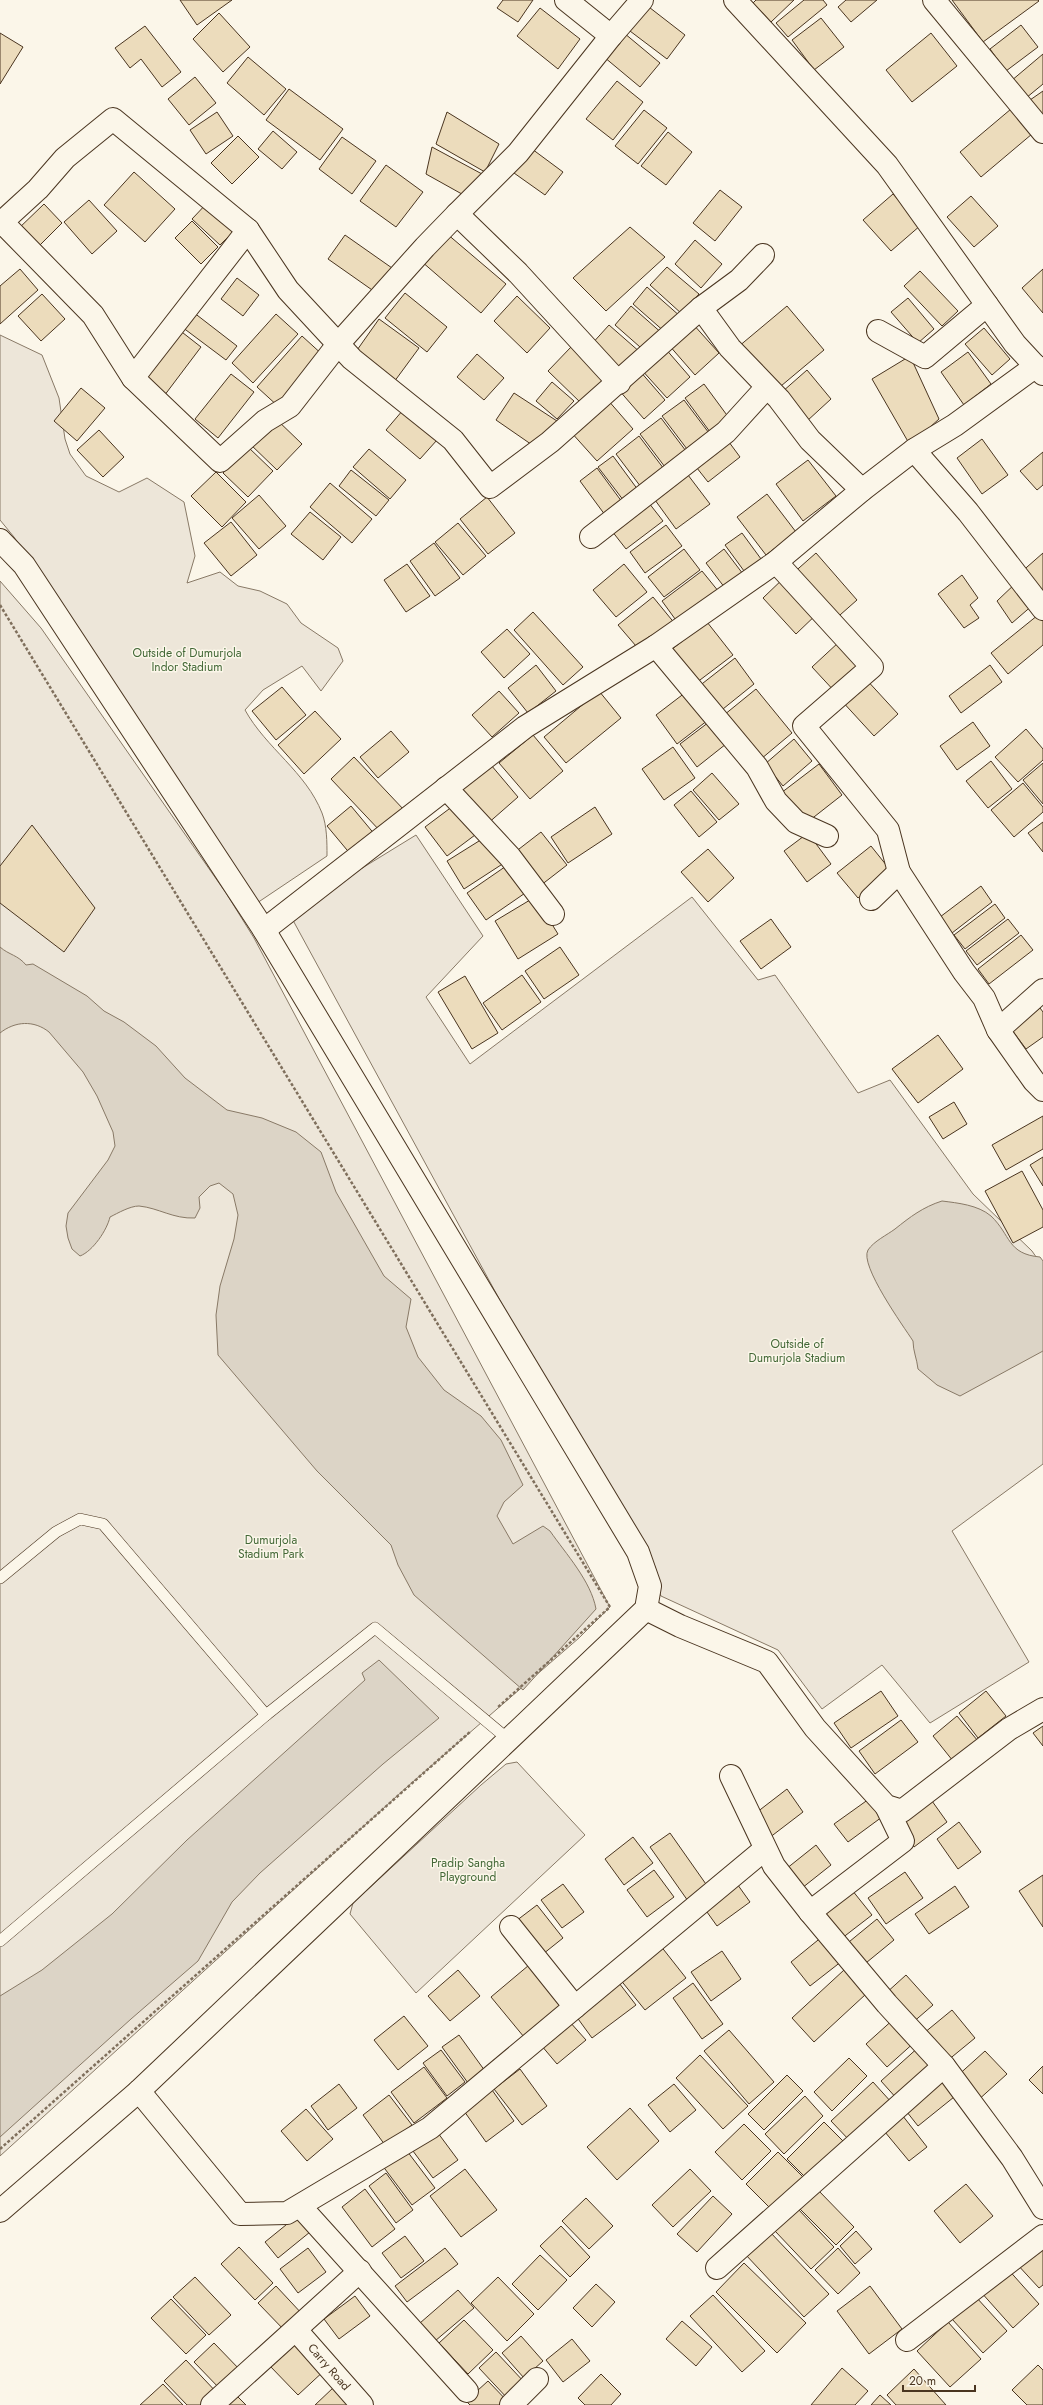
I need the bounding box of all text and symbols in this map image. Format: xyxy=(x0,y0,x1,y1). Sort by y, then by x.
park label: Outside of Dumurjola Indor Stadium xyxy=(132,644,242,676)
park label: Outside of Dumurjola Stadium xyxy=(749,1335,845,1367)
park label: Dumurjola Stadium Park xyxy=(238,1531,305,1563)
park label: Pradip Sangha Playground xyxy=(431,1854,505,1886)
street label: Carry Road xyxy=(303,2339,355,2395)
scale bar xyxy=(903,2367,975,2393)
text: 20 m xyxy=(909,2372,936,2390)

